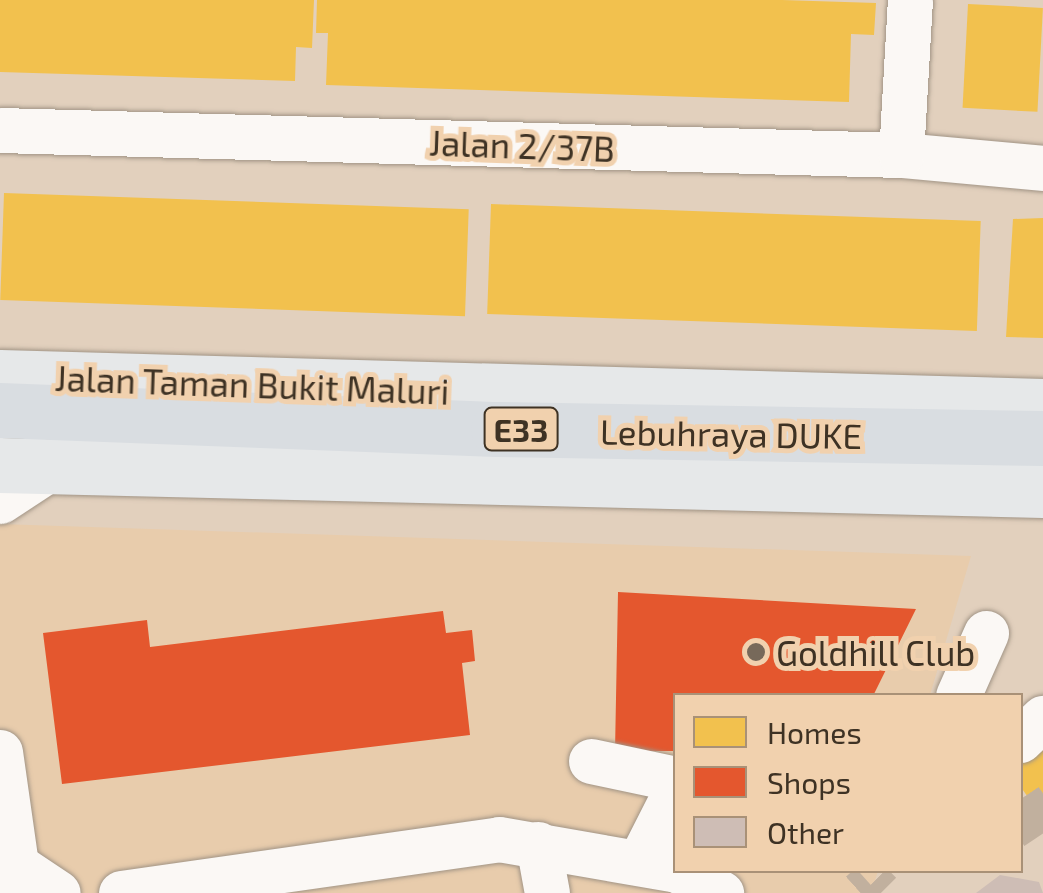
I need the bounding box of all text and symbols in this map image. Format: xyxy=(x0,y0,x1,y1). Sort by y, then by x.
street label: Jalan 2/37B xyxy=(428,121,616,169)
street label: Jalan Taman Bukit Maluri xyxy=(54,356,450,412)
road number: E33 xyxy=(484,402,558,456)
street label: Lebuhraya DUKE xyxy=(600,410,862,456)
place label: Goldhill Club xyxy=(776,631,976,673)
marker: Goldhill Club xyxy=(745,641,767,663)
legend xyxy=(673,693,1023,873)
text: Homes xyxy=(767,714,862,750)
text: Shops xyxy=(767,764,851,800)
text: Other xyxy=(767,814,844,850)

